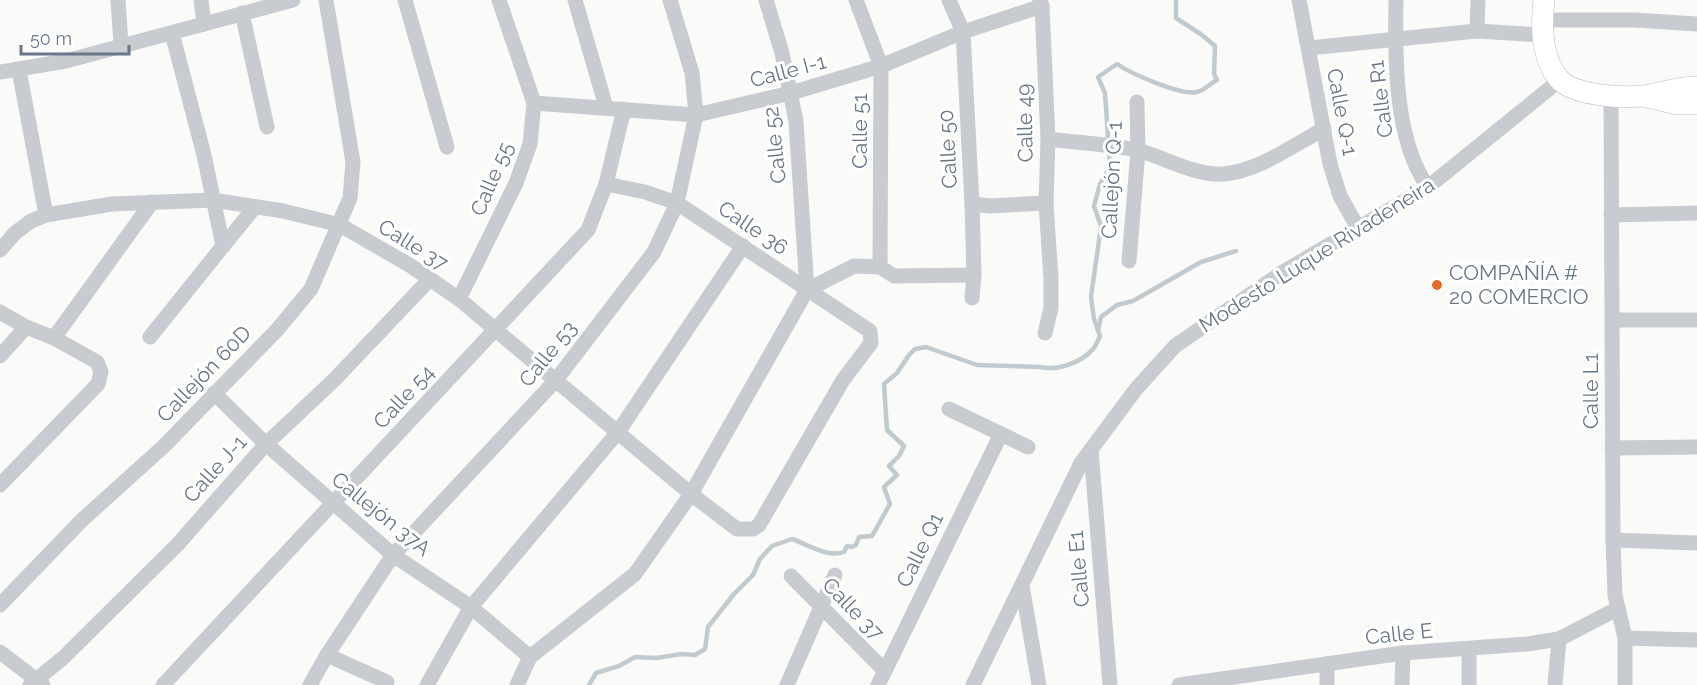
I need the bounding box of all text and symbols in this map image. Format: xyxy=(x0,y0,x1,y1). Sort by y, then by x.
scale bar xyxy=(21,18,129,56)
text: 50 m xyxy=(30,28,72,49)
street label: Calle I-1 xyxy=(747,48,829,93)
street label: Calle R1 xyxy=(1363,59,1398,139)
street label: Calle Q-1 xyxy=(1322,66,1363,158)
street label: Calle 49 xyxy=(1011,83,1038,163)
street label: Calle 51 xyxy=(847,93,872,169)
street label: Calle 52 xyxy=(758,105,791,185)
street label: Calle 50 xyxy=(933,109,962,189)
street label: Callejón Q-1 xyxy=(1096,120,1127,239)
street label: Calle 55 xyxy=(465,138,518,220)
street label: Modesto Luque Rivadeneira xyxy=(1195,172,1439,337)
street label: Calle 36 xyxy=(714,195,793,260)
street label: Calle 37 xyxy=(374,213,453,276)
place label: COMPAÑÍA # 20 COMERCIO xyxy=(1449,260,1588,309)
marker: COMPAÑÍA # 20 COMERCIO xyxy=(1430,278,1444,292)
street label: Calle 53 xyxy=(513,316,582,392)
street label: Callejón 60D xyxy=(151,320,256,427)
street label: Calle L1 xyxy=(1578,353,1603,429)
street label: Calle 54 xyxy=(368,360,439,434)
street label: Calle J-1 xyxy=(178,430,251,508)
street label: Callejón 37A xyxy=(327,466,436,561)
street label: Calle Q1 xyxy=(891,508,948,591)
street label: Calle E1 xyxy=(1063,530,1094,608)
street label: Calle 37 xyxy=(818,572,890,646)
street label: Calle E xyxy=(1364,618,1434,649)

